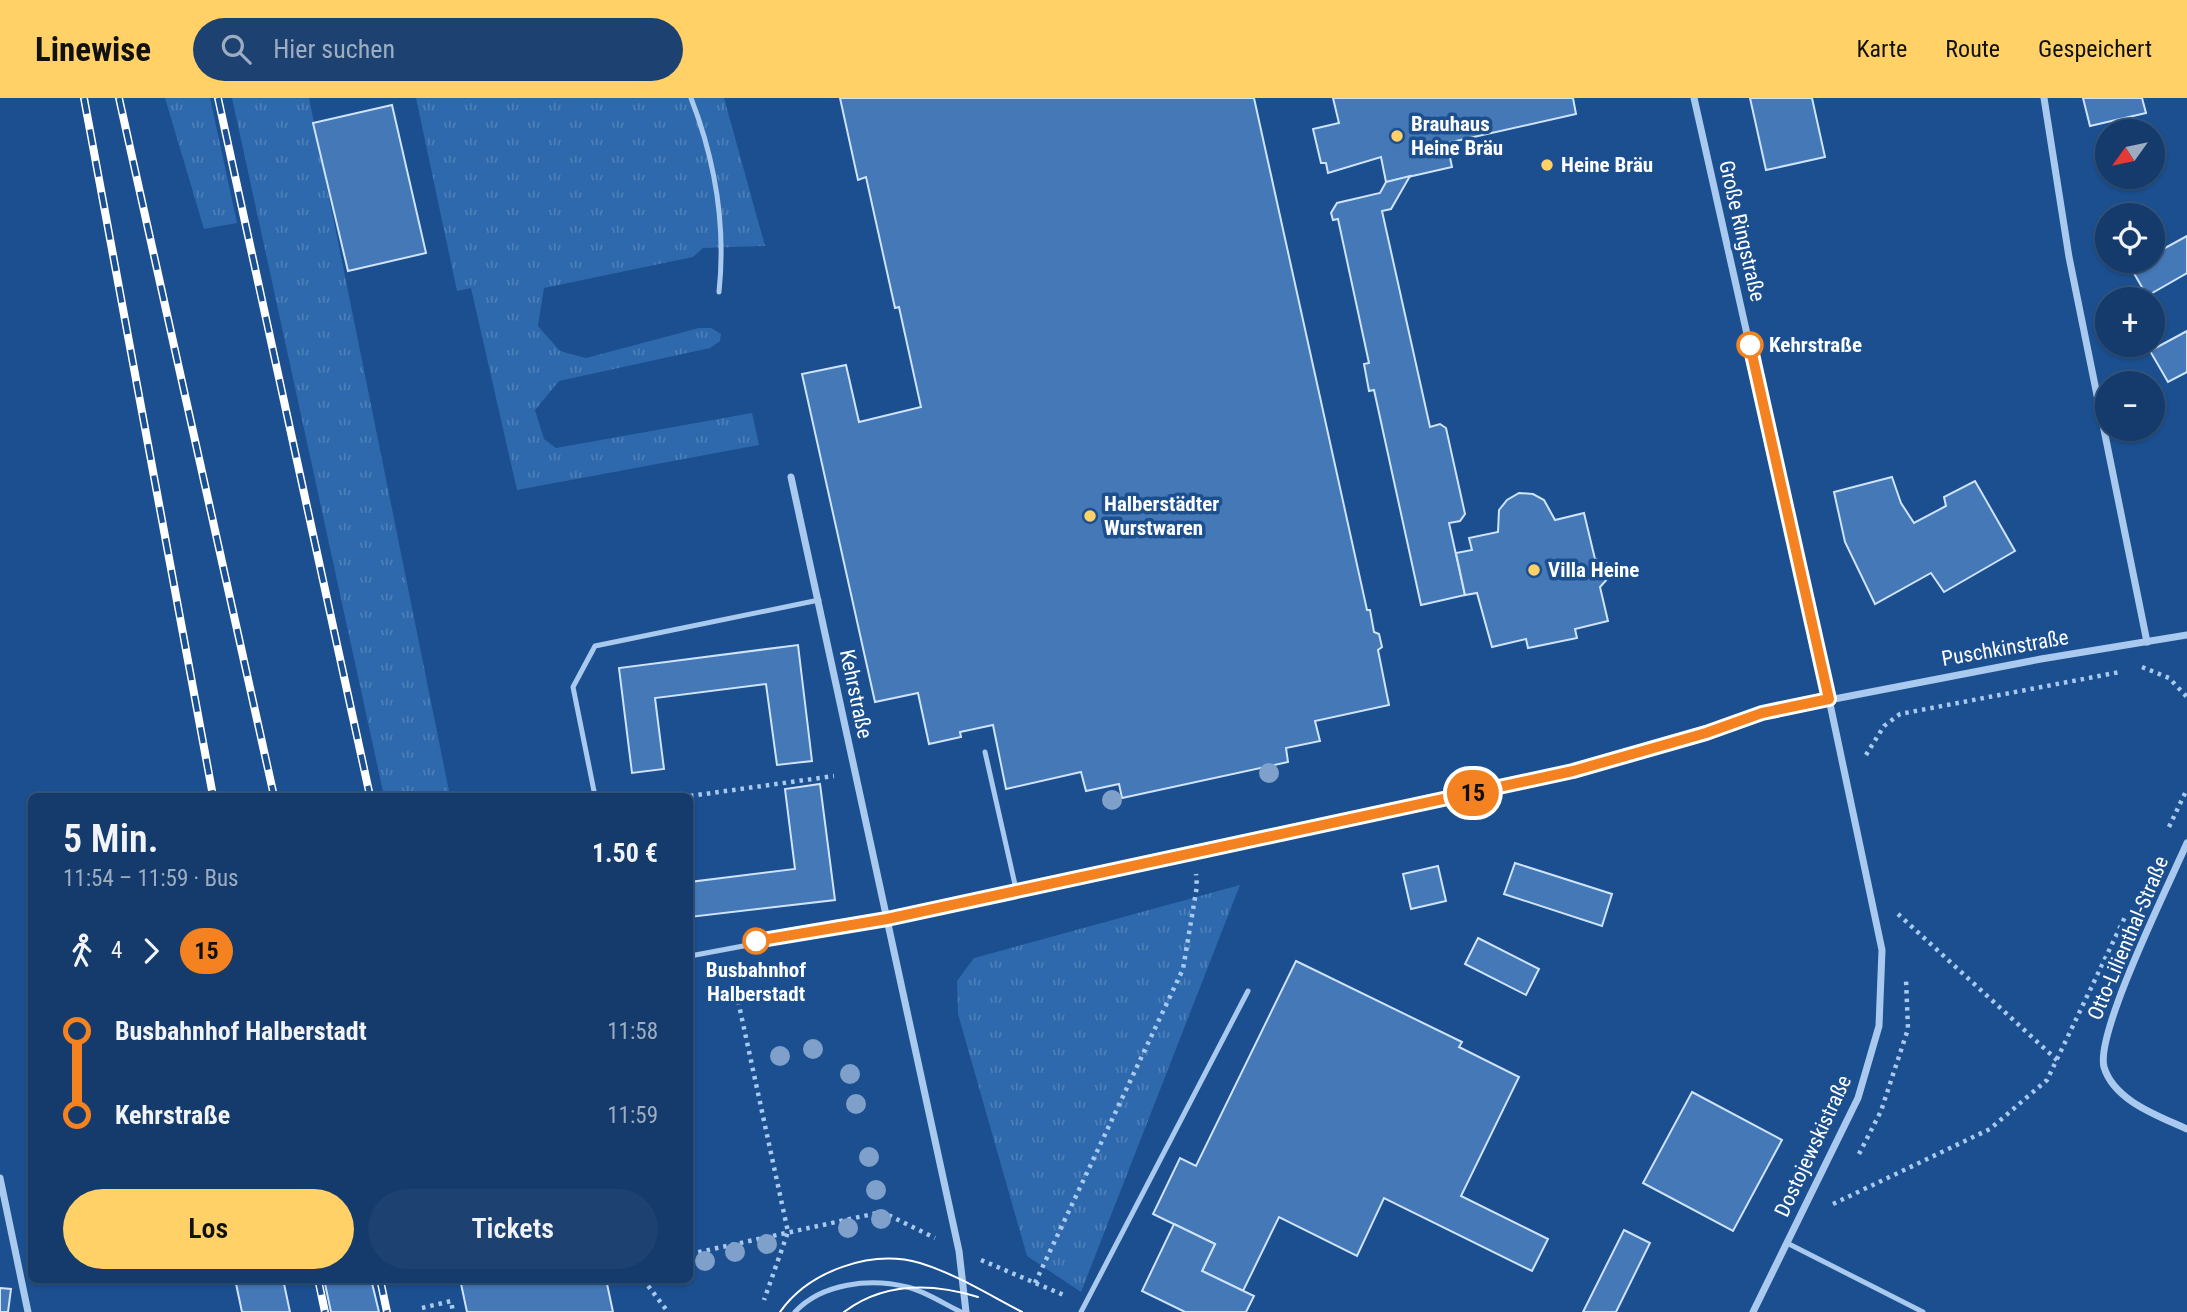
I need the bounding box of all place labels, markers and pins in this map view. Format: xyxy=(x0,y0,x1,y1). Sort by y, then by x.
place label: Brauhaus Heine Bräu xyxy=(1411,112,1503,160)
marker: Brauhaus Heine Bräu xyxy=(1389,128,1405,144)
place label: Heine Bräu xyxy=(1561,153,1653,177)
marker: Heine Bräu xyxy=(1539,157,1555,173)
marker: Kehrstraße xyxy=(1737,332,1763,358)
place label: Kehrstraße xyxy=(1769,333,1862,357)
place label: Halberstädter Wurstwaren xyxy=(1104,492,1219,540)
marker: Halberstädter Wurstwaren xyxy=(1082,508,1098,524)
place label: Villa Heine xyxy=(1548,558,1639,582)
marker: Villa Heine xyxy=(1526,562,1542,578)
marker: Busbahnhof Halberstadt xyxy=(743,928,769,954)
place label: Busbahnhof Halberstadt xyxy=(706,958,806,1006)

